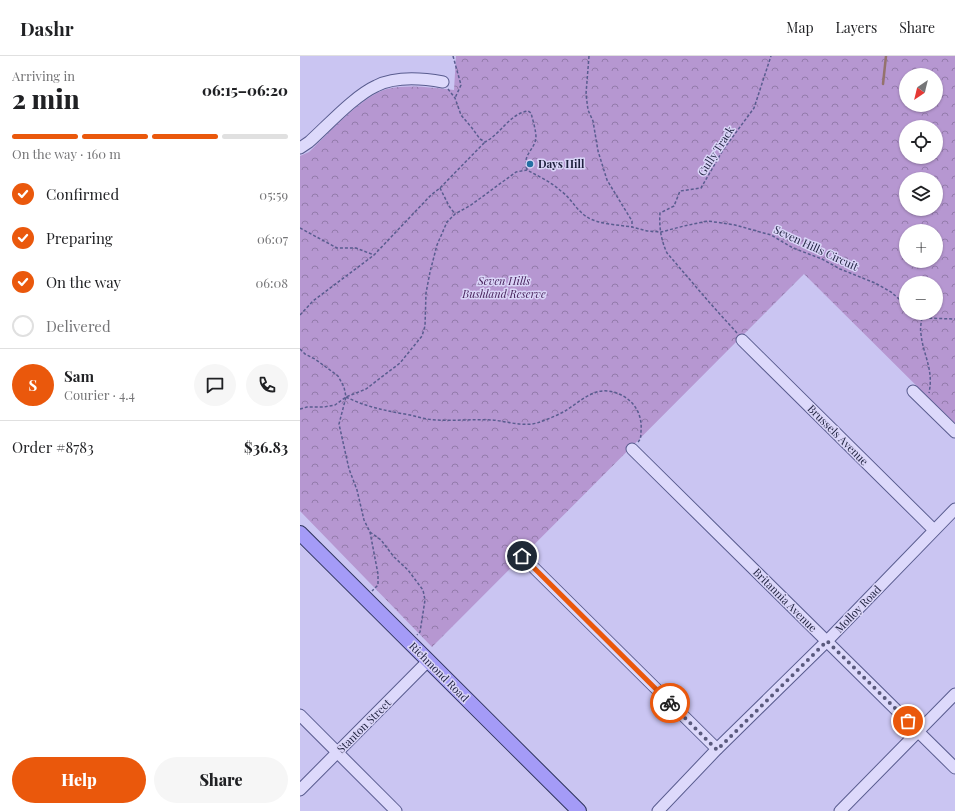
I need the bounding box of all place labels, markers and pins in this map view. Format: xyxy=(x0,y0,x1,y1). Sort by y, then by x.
place label: Days Hill xyxy=(538,156,585,171)
marker: Days Hill xyxy=(525,159,535,169)
pin xyxy=(505,539,539,573)
pin xyxy=(891,704,925,738)

